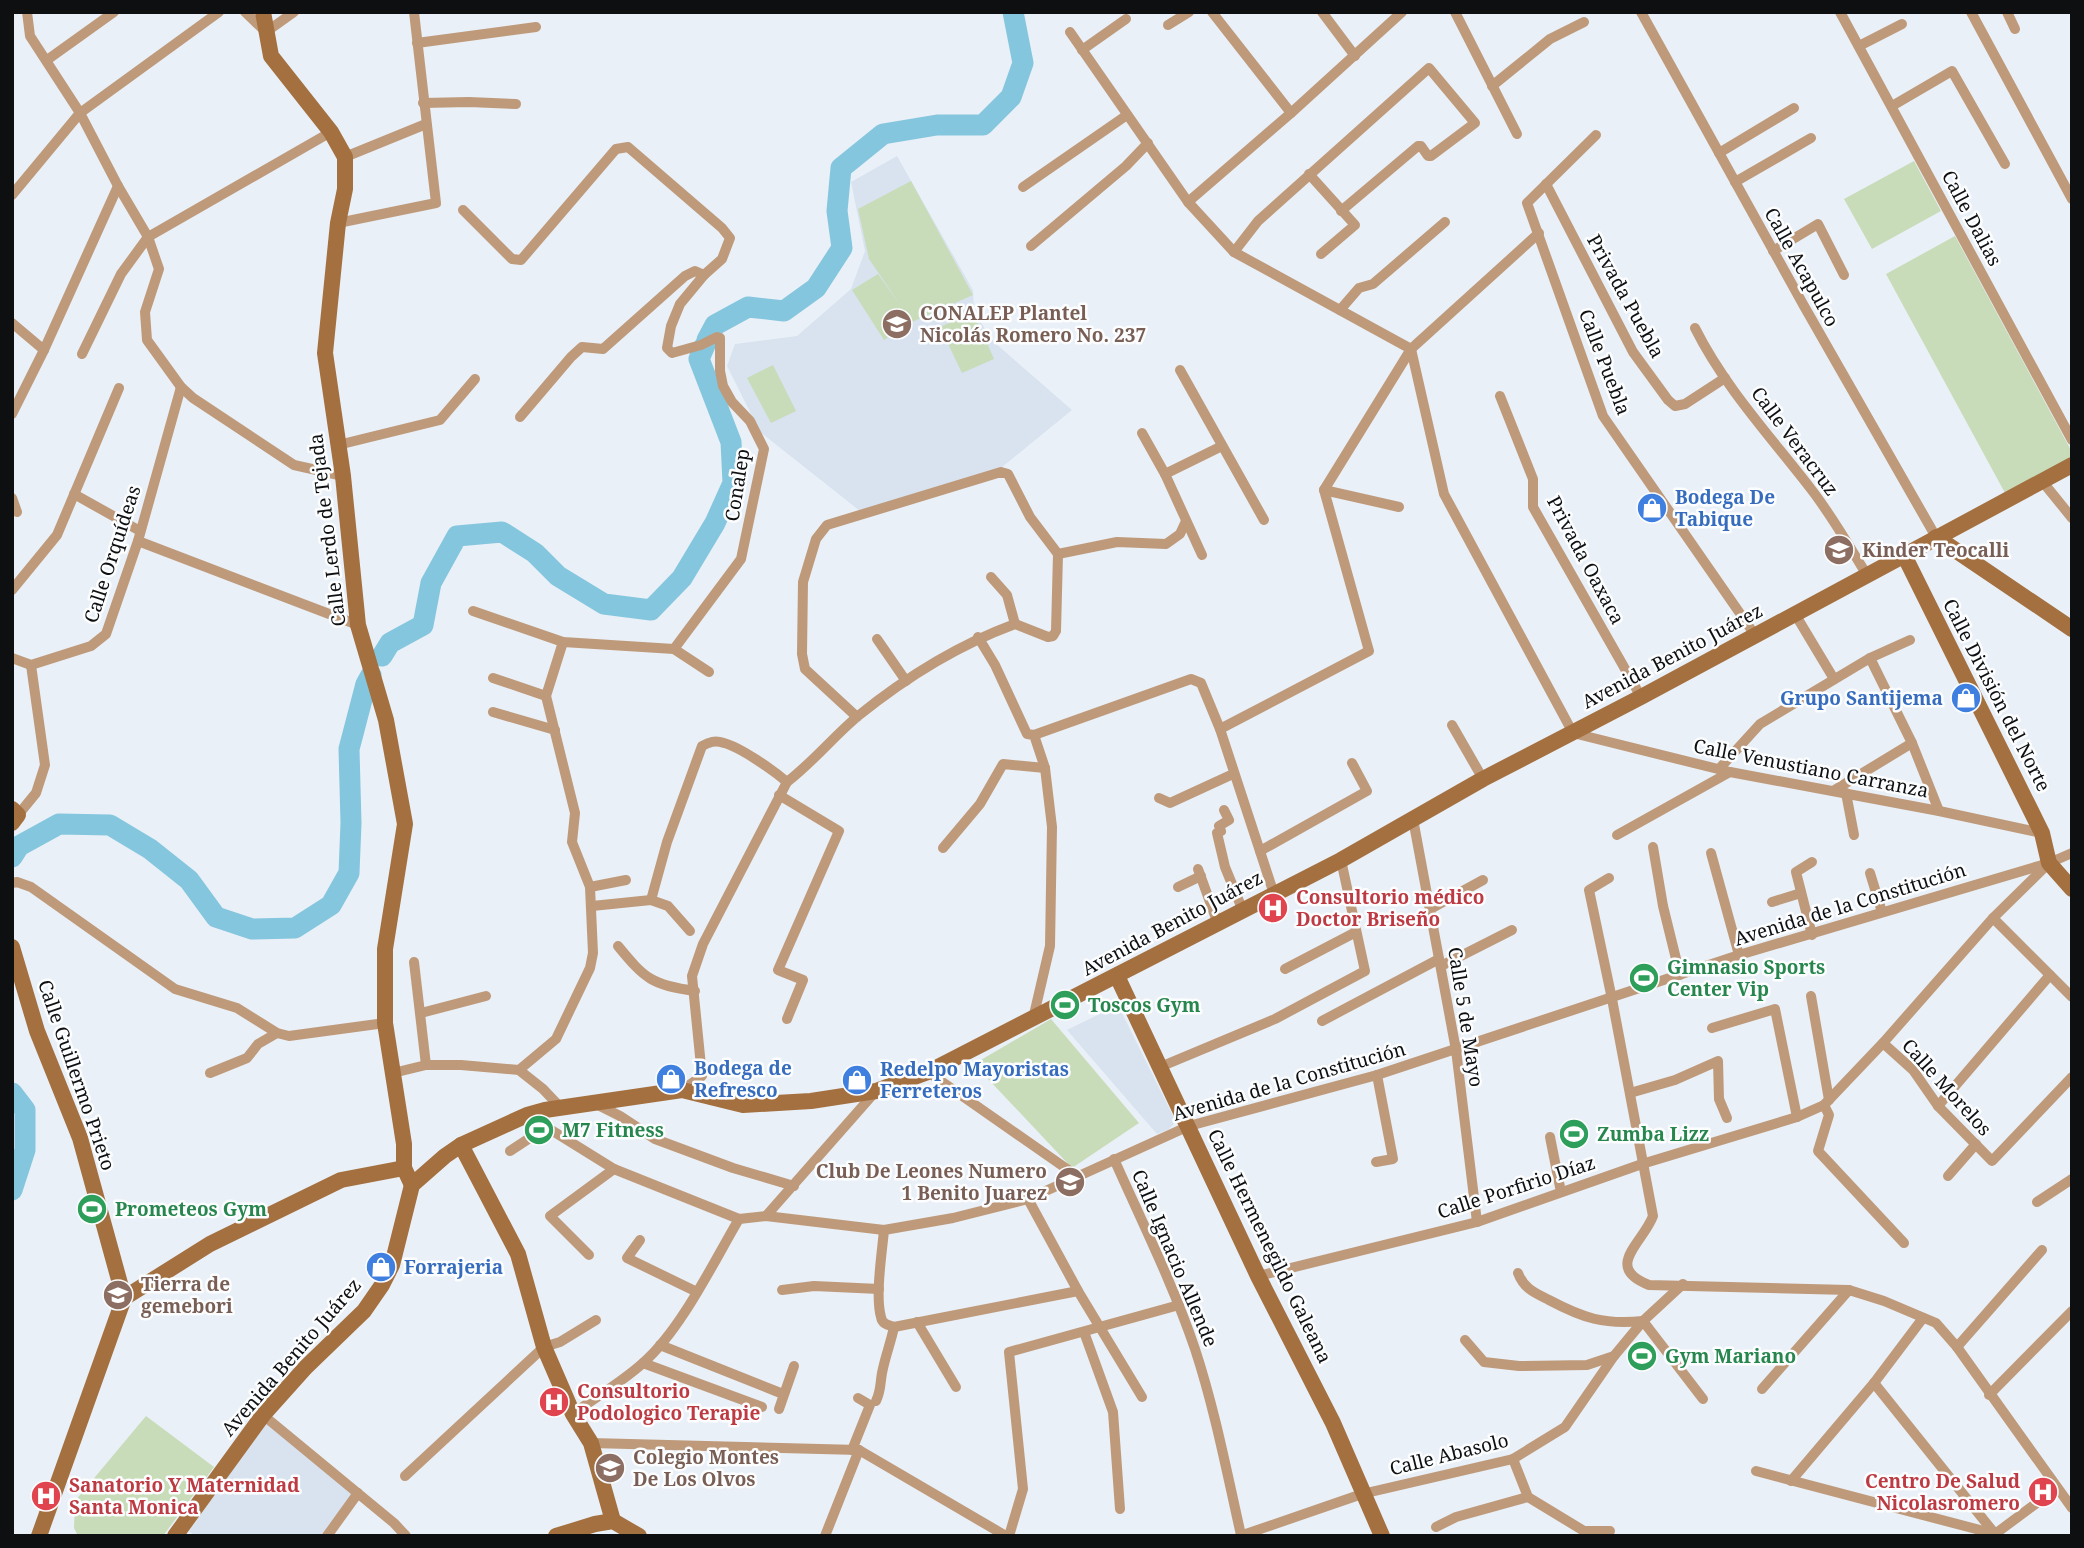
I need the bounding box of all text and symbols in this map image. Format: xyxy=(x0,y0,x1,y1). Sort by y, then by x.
street label: Calle Dalias xyxy=(1936,166,2008,270)
street label: Calle Acapulco xyxy=(1759,203,1845,331)
street label: Privada Puebla xyxy=(1581,230,1671,362)
place label: CONALEP Plantel Nicolás Romero No. 237 xyxy=(920,300,1146,348)
street label: Calle Puebla xyxy=(1573,305,1637,419)
school or university icon: CONALEP Plantel Nicolás Romero No. 237 xyxy=(880,307,914,341)
street label: Calle Veracruz xyxy=(1745,381,1845,501)
street label: Calle Lerdo de Tejada xyxy=(302,432,352,628)
street label: Conalep xyxy=(718,447,756,523)
street label: Calle Orquídeas xyxy=(78,482,146,626)
place label: Bodega De Tabique xyxy=(1675,484,1775,532)
street label: Privada Oaxaca xyxy=(1541,491,1631,629)
shop icon: Bodega De Tabique xyxy=(1635,491,1669,525)
school or university icon: Kinder Teocalli xyxy=(1822,533,1856,567)
place label: Kinder Teocalli xyxy=(1862,537,2009,563)
street label: Calle División del Norte xyxy=(1937,594,2057,796)
street label: Avenida Benito Juárez xyxy=(1577,597,1767,715)
shop icon: Grupo Santijema xyxy=(1949,681,1983,715)
place label: Grupo Santijema xyxy=(1780,685,1943,711)
street label: Calle Venustiano Carranza xyxy=(1691,732,1931,804)
street label: Avenida de la Constitución xyxy=(1731,856,1969,952)
street label: Avenida Benito Juárez xyxy=(1077,864,1267,982)
place label: Consultorio médico Doctor Briseño xyxy=(1296,884,1484,932)
hospital icon: Consultorio médico Doctor Briseño xyxy=(1256,891,1290,925)
street label: Calle 5 de Mayo xyxy=(1442,945,1490,1089)
place label: Gimnasio Sports Center Vip xyxy=(1667,954,1825,1002)
sports icon: Gimnasio Sports Center Vip xyxy=(1627,961,1661,995)
street label: Calle Guillermo Prieto xyxy=(32,976,122,1174)
sports icon: Toscos Gym xyxy=(1048,988,1082,1022)
place label: Toscos Gym xyxy=(1088,992,1201,1018)
street label: Calle Morelos xyxy=(1896,1033,1998,1141)
street label: Avenida de la Constitución xyxy=(1170,1035,1408,1127)
place label: Bodega de Refresco xyxy=(694,1055,792,1103)
place label: Redelpo Mayoristas Ferreteros xyxy=(880,1056,1069,1104)
shop icon: Bodega de Refresco xyxy=(654,1062,688,1096)
shop icon: Redelpo Mayoristas Ferreteros xyxy=(840,1063,874,1097)
sports icon: M7 Fitness xyxy=(522,1113,556,1147)
place label: M7 Fitness xyxy=(562,1117,664,1143)
sports icon: Zumba Lizz xyxy=(1557,1117,1591,1151)
place label: Zumba Lizz xyxy=(1597,1121,1709,1147)
street label: Calle Hermenegildo Galeana xyxy=(1202,1124,1338,1368)
street label: Calle Porfirio Díaz xyxy=(1434,1149,1598,1225)
place label: Club De Leones Numero 1 Benito Juarez xyxy=(816,1158,1047,1206)
school or university icon: Club De Leones Numero 1 Benito Juarez xyxy=(1053,1165,1087,1199)
street label: Calle Ignacio Allende xyxy=(1126,1165,1224,1351)
sports icon: Prometeos Gym xyxy=(75,1192,109,1226)
place label: Prometeos Gym xyxy=(115,1196,267,1222)
shop icon: Forrajeria xyxy=(364,1250,398,1284)
place label: Forrajeria xyxy=(404,1254,503,1280)
place label: Tierra de gemebori xyxy=(141,1271,233,1319)
street label: Avenida Benito Juárez xyxy=(215,1273,367,1441)
school or university icon: Tierra de gemebori xyxy=(101,1278,135,1312)
sports icon: Gym Mariano xyxy=(1625,1339,1659,1373)
place label: Gym Mariano xyxy=(1665,1343,1796,1369)
place label: Consultorio Podologico Terapie xyxy=(577,1378,761,1426)
hospital icon: Consultorio Podologico Terapie xyxy=(537,1385,571,1419)
street label: Calle Abasolo xyxy=(1387,1427,1511,1481)
place label: Colegio Montes De Los Olvos xyxy=(633,1444,779,1492)
school or university icon: Colegio Montes De Los Olvos xyxy=(593,1451,627,1485)
place label: Centro De Salud Nicolasromero xyxy=(1865,1468,2021,1516)
place label: Sanatorio Y Maternidad Santa Monica xyxy=(69,1472,300,1520)
hospital icon: Centro De Salud Nicolasromero xyxy=(2026,1475,2060,1509)
hospital icon: Sanatorio Y Maternidad Santa Monica xyxy=(29,1479,63,1513)

